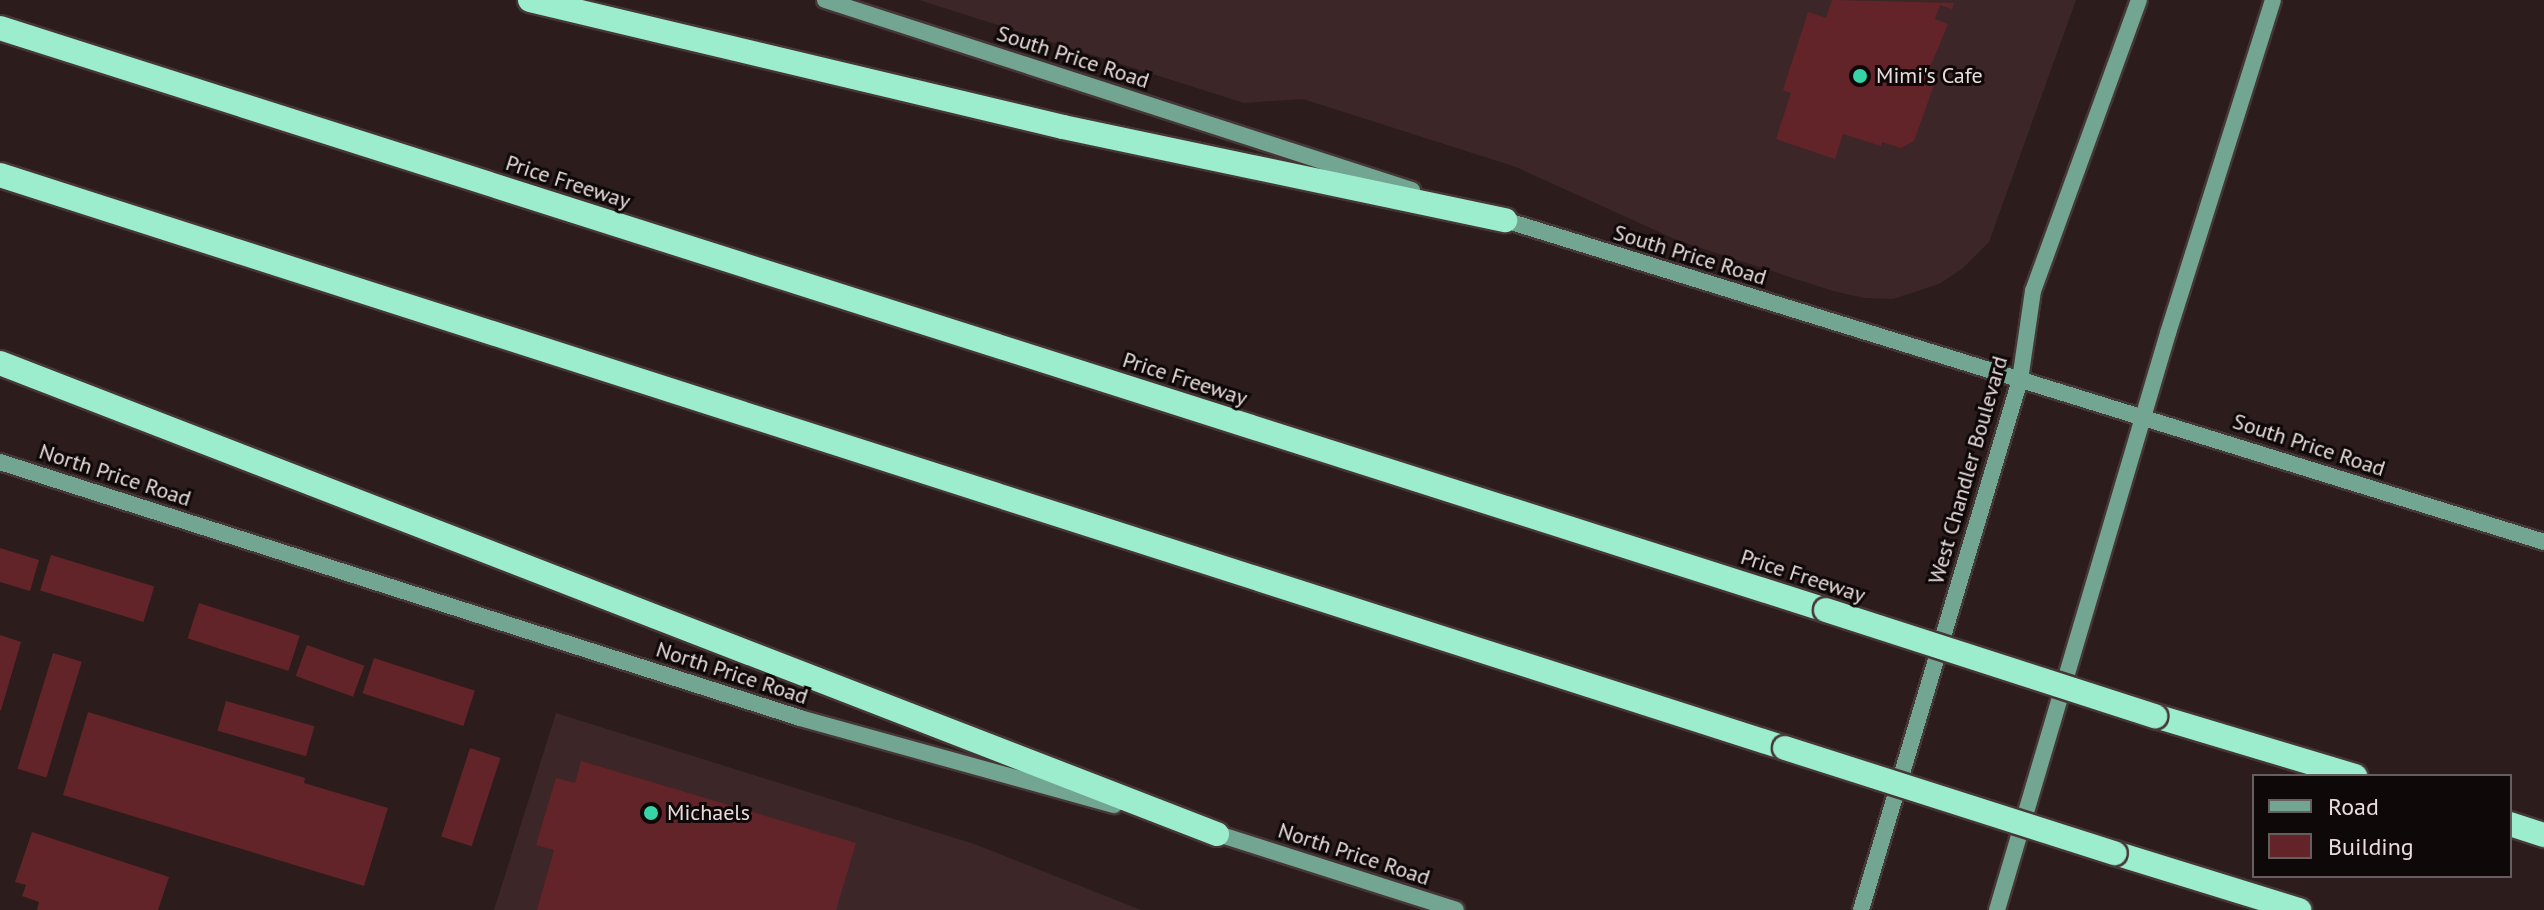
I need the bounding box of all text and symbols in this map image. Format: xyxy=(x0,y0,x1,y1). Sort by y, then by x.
street label: South Price Road xyxy=(993,20,1153,94)
place label: Mimi's Cafe xyxy=(1876,63,1983,89)
marker: Mimi's Cafe xyxy=(1851,67,1869,85)
street label: Price Freeway xyxy=(502,149,634,215)
street label: South Price Road xyxy=(1610,219,1770,291)
street label: Price Freeway xyxy=(1119,346,1251,412)
street label: West Chandler Boulevard xyxy=(1923,353,2013,587)
street label: South Price Road xyxy=(2229,408,2389,482)
street label: North Price Road xyxy=(36,438,194,512)
street label: Price Freeway xyxy=(1737,543,1869,609)
street label: North Price Road xyxy=(653,636,811,710)
legend xyxy=(2252,774,2512,878)
text: Road xyxy=(2328,791,2379,822)
place label: Michaels xyxy=(667,800,750,826)
marker: Michaels xyxy=(642,804,660,822)
street label: North Price Road xyxy=(1275,817,1433,891)
text: Building xyxy=(2328,831,2414,862)

